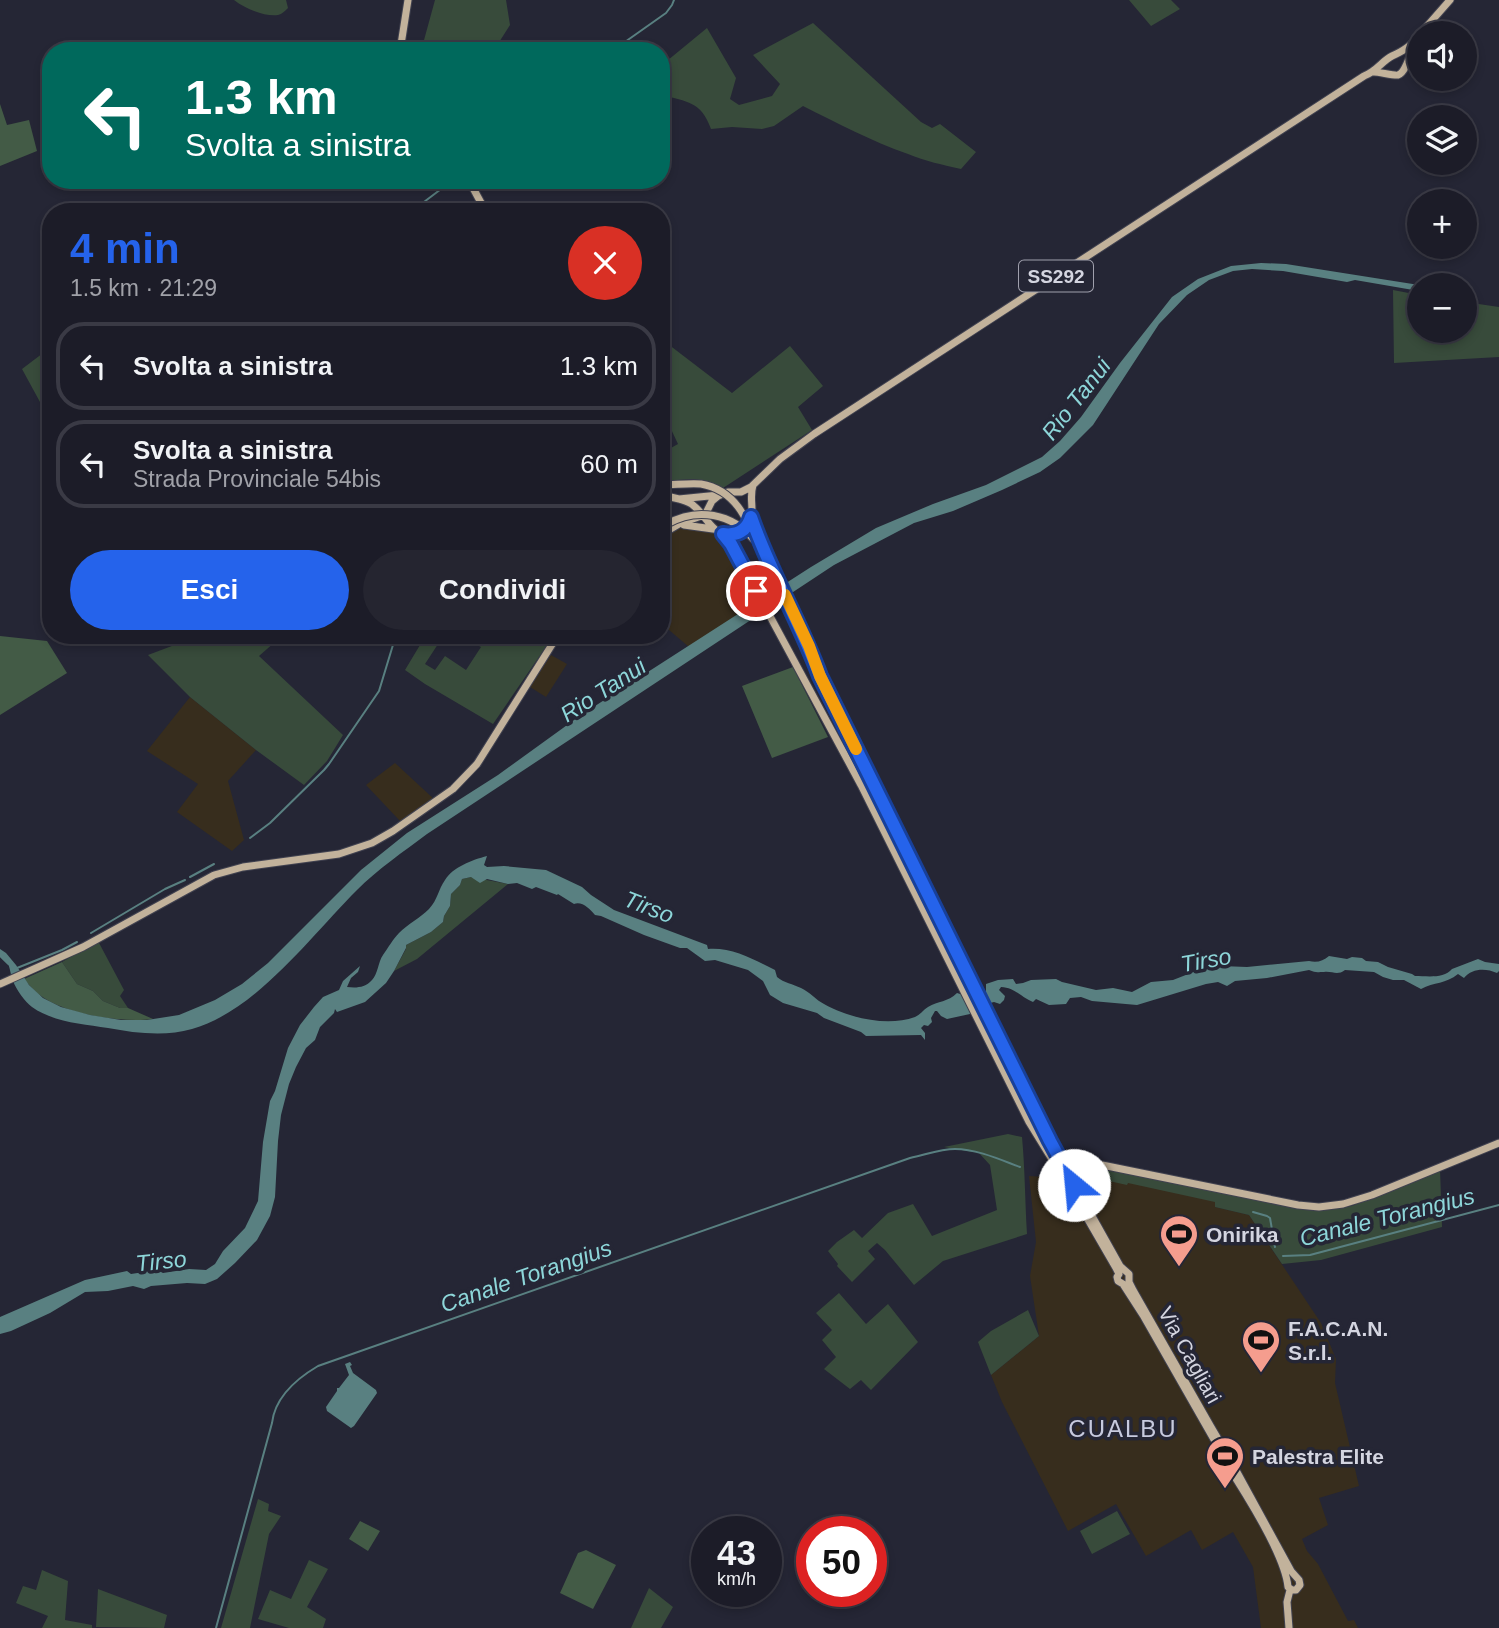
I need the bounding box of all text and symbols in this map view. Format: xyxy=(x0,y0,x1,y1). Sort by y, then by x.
map controls xyxy=(1407,21,1477,343)
button: sound xyxy=(1407,21,1477,91)
icon: left xyxy=(70,70,161,161)
text: 1.3 km xyxy=(185,70,338,124)
button: layers xyxy=(1407,105,1477,175)
text: Svolta a sinistra xyxy=(185,127,411,163)
button: + xyxy=(1407,189,1477,259)
text: 4 min xyxy=(70,225,180,272)
button: close xyxy=(568,226,642,300)
road number: SS292 xyxy=(1019,260,1093,292)
button: − xyxy=(1407,273,1477,343)
text: 1.5 km · 21:29 xyxy=(70,275,217,301)
icon: left xyxy=(74,347,112,385)
text: Svolta a sinistra xyxy=(133,351,332,381)
text: 1.3 km xyxy=(560,351,638,381)
water label: Rio Tanui xyxy=(1036,352,1116,445)
text: Svolta a sinistra xyxy=(133,435,332,465)
icon: left xyxy=(74,445,112,483)
text: 60 m xyxy=(580,449,638,479)
text: Strada Provinciale 54bis xyxy=(133,466,381,492)
button: Esci xyxy=(70,550,349,630)
button: Condividi xyxy=(363,550,642,630)
pin xyxy=(726,561,786,621)
icon: arrive xyxy=(737,572,775,610)
water label: Rio Tanui xyxy=(556,652,651,727)
water label: Tirso xyxy=(621,886,678,928)
water label: Tirso xyxy=(1179,943,1234,977)
position arrow xyxy=(1037,1148,1111,1222)
water label: Canale Torangius xyxy=(1297,1183,1478,1251)
sports icon: Onirika xyxy=(1158,1213,1200,1268)
place label: Onirika xyxy=(1206,1223,1279,1246)
water label: Canale Torangius xyxy=(437,1234,616,1318)
water label: Tirso xyxy=(134,1245,188,1277)
street label: Via Cagliari xyxy=(1154,1303,1226,1407)
place label: F.A.C.A.N. S.r.l. xyxy=(1288,1317,1388,1364)
sports icon: F.A.C.A.N. S.r.l. xyxy=(1240,1319,1282,1374)
district label: CUALBU xyxy=(1068,1415,1178,1442)
sports icon: Palestra Elite xyxy=(1204,1435,1246,1490)
place label: Palestra Elite xyxy=(1252,1445,1384,1468)
speed limit sign: 50 xyxy=(796,1516,887,1607)
text: 43 xyxy=(717,1533,756,1572)
text: km/h xyxy=(717,1569,756,1589)

